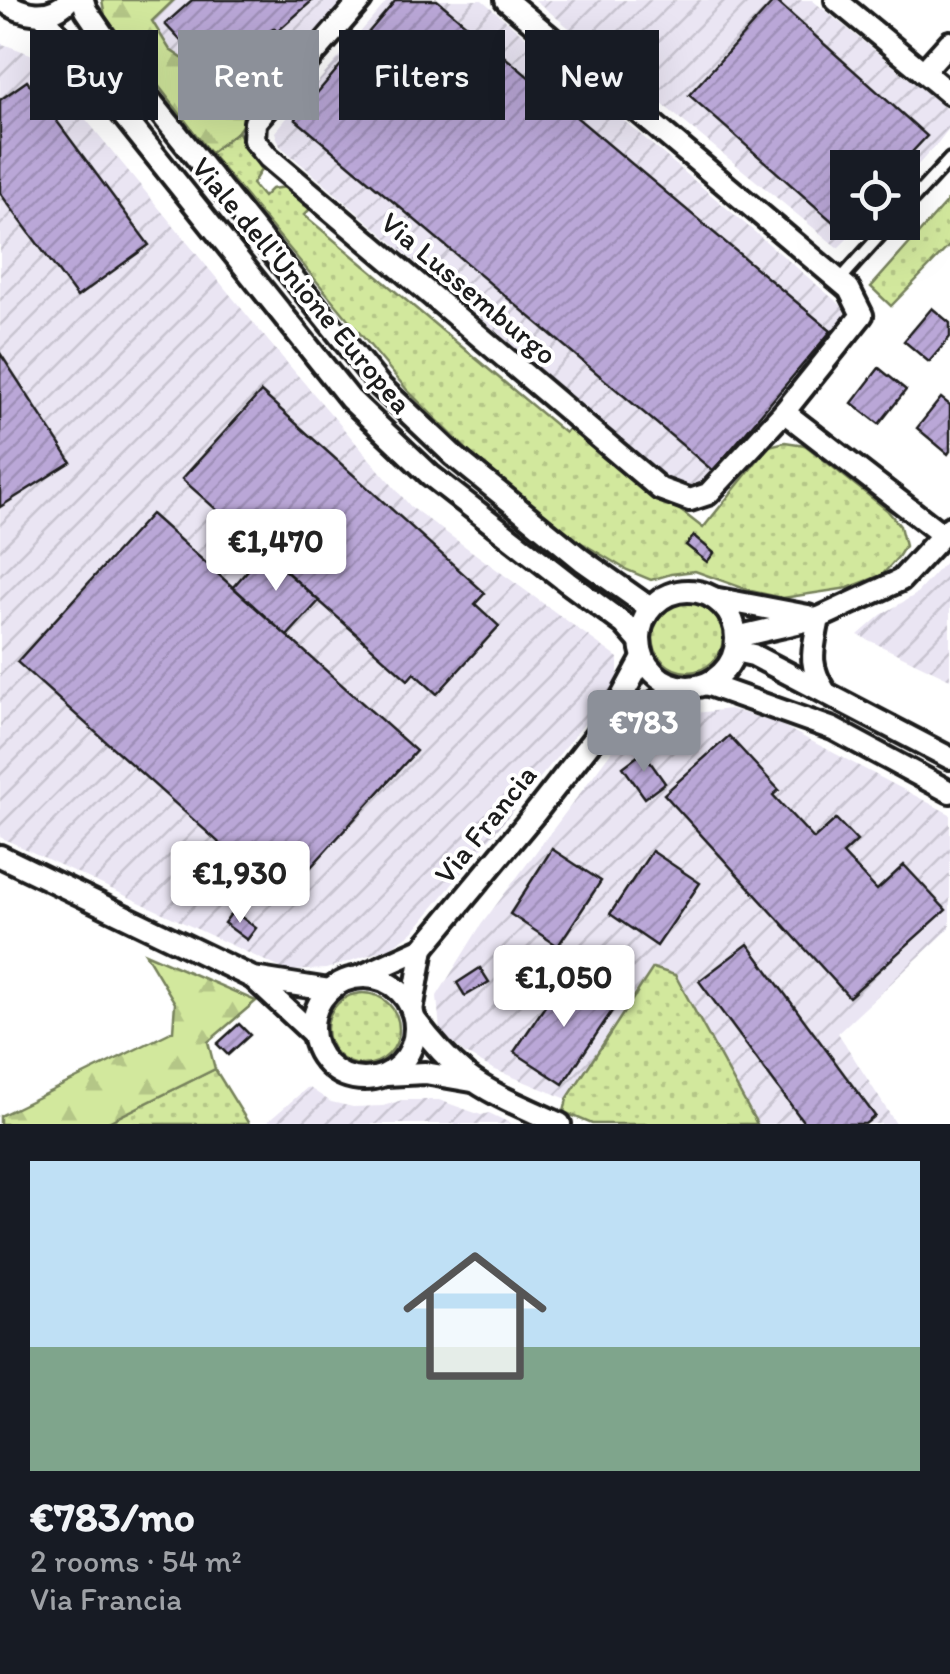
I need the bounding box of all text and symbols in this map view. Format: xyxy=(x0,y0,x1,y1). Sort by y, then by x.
chip: Buy xyxy=(30,30,158,120)
chip: Rent xyxy=(178,30,319,120)
chip: Filters xyxy=(339,30,505,120)
chip: New xyxy=(525,30,659,120)
street label: Viale dell'Unione Europea xyxy=(184,149,420,421)
map controls xyxy=(830,150,920,240)
button: locate xyxy=(830,150,920,240)
street label: Via Lussemburgo xyxy=(373,203,565,373)
pin: €1,470 xyxy=(195,509,357,594)
text: €1,470 xyxy=(228,522,324,560)
pin: €783 xyxy=(585,690,703,775)
text: €783 xyxy=(609,703,679,741)
street label: Via Francia xyxy=(426,757,544,891)
pin: €1,930 xyxy=(159,841,321,926)
text: €1,930 xyxy=(193,854,287,892)
pin: €1,050 xyxy=(483,945,645,1030)
text: €1,050 xyxy=(516,958,612,996)
icon: home xyxy=(385,1226,565,1406)
text: €783/mo xyxy=(30,1491,195,1542)
text: 2 rooms · 54 m² xyxy=(30,1542,242,1580)
text: Via Francia xyxy=(30,1580,182,1618)

